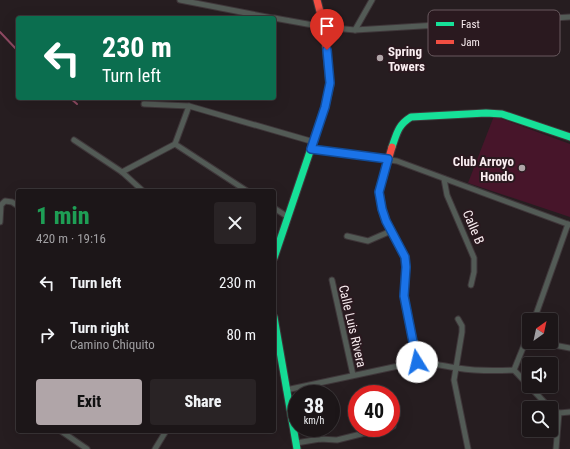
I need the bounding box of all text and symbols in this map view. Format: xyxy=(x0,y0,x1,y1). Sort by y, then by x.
pin xyxy=(310,9,344,50)
legend xyxy=(428,10,560,56)
icon: arrive xyxy=(316,15,338,37)
text: Fast xyxy=(461,18,480,31)
text: 230 m xyxy=(102,31,172,64)
icon: left xyxy=(36,32,88,84)
text: Jam xyxy=(461,36,480,49)
place label: Spring Towers xyxy=(388,44,425,74)
marker: Spring Towers xyxy=(375,53,385,63)
text: Turn left xyxy=(102,65,161,86)
place label: Club Arroyo Hondo xyxy=(453,154,515,184)
marker: Club Arroyo Hondo xyxy=(517,163,527,173)
text: 1 min xyxy=(36,202,90,230)
button: close xyxy=(214,202,256,244)
street label: Calle B xyxy=(460,208,487,247)
text: 420 m · 19:16 xyxy=(36,231,106,246)
icon: left xyxy=(36,272,58,294)
text: Turn left xyxy=(70,274,121,292)
text: 230 m xyxy=(219,274,256,292)
street label: Calle Luis Rivera xyxy=(336,283,369,369)
north arrow xyxy=(522,313,558,349)
map controls xyxy=(522,313,558,437)
text: Turn right xyxy=(70,319,129,337)
icon: right xyxy=(36,324,58,346)
text: 80 m xyxy=(226,326,256,344)
text: Camino Chiquito xyxy=(70,337,155,352)
position arrow xyxy=(396,341,438,383)
button: sound xyxy=(522,357,558,393)
button: Exit xyxy=(36,379,142,425)
button: Share xyxy=(150,379,256,425)
speed limit sign: 40 xyxy=(348,385,400,437)
text: 38 xyxy=(304,394,324,418)
button: search xyxy=(522,401,558,437)
text: km/h xyxy=(304,415,324,426)

